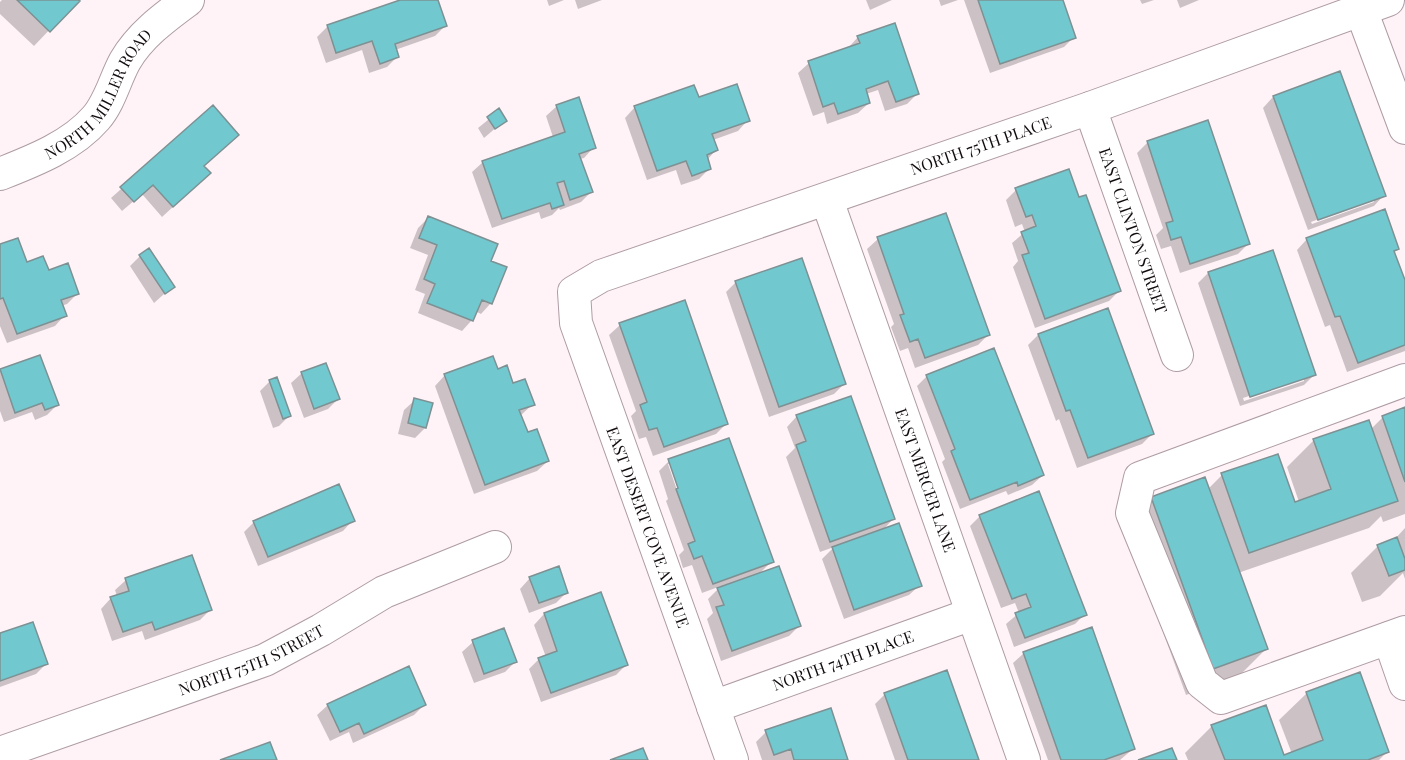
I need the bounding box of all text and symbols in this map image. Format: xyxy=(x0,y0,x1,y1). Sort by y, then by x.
street label: NORTH MILLER ROAD xyxy=(41,24,156,163)
street label: NORTH 75TH PLACE xyxy=(907,111,1054,179)
street label: EAST CLINTON STREET xyxy=(1095,145,1173,316)
street label: EAST MERCER LANE xyxy=(891,405,961,555)
street label: EAST DESERT COVE AVENUE xyxy=(602,423,695,630)
street label: NORTH 75TH STREET xyxy=(175,619,328,700)
street label: NORTH 74TH PLACE xyxy=(769,625,916,695)

